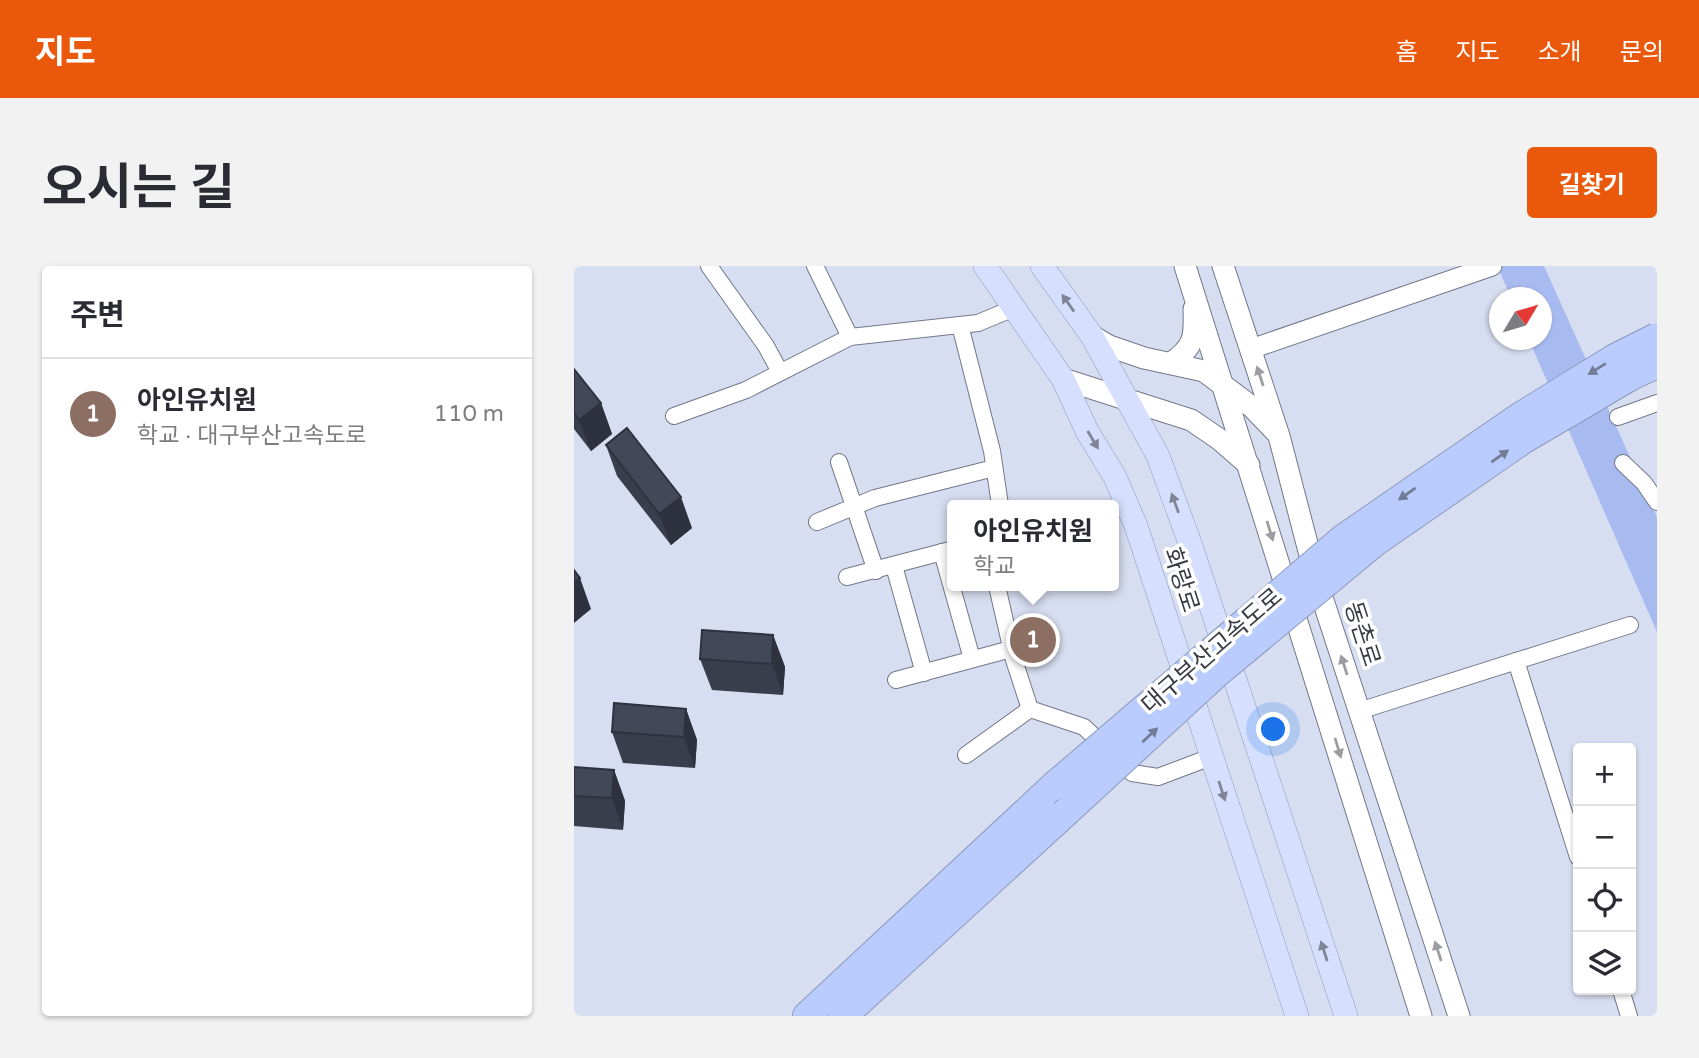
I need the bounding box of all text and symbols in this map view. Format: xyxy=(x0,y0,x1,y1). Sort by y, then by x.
text: 지도 xyxy=(35,33,96,72)
text: 홈 xyxy=(1395,38,1417,67)
text: 지도 xyxy=(1455,38,1500,67)
text: 소개 xyxy=(1538,38,1582,67)
text: 문의 xyxy=(1620,38,1664,67)
button: 길찾기 xyxy=(1527,147,1657,218)
text: 오시는 길 xyxy=(42,159,235,218)
north arrow xyxy=(1489,287,1552,350)
one-way arrow xyxy=(1061,294,1075,312)
text: 주변 xyxy=(70,297,125,334)
one-way arrow xyxy=(1587,362,1607,375)
one-way arrow xyxy=(1254,366,1264,387)
text: 아인유치원 xyxy=(137,385,257,416)
text: 1 xyxy=(86,400,100,428)
text: 110 m xyxy=(434,400,504,428)
text: 학교 · 대구부산고속도로 xyxy=(137,422,367,450)
one-way arrow xyxy=(1087,431,1099,450)
one-way arrow xyxy=(1491,449,1509,463)
one-way arrow xyxy=(1398,487,1416,501)
one-way arrow xyxy=(1170,492,1181,513)
popup xyxy=(947,500,1119,591)
text: 아인유치원 xyxy=(973,516,1093,547)
one-way arrow xyxy=(1265,521,1276,542)
street label: 화랑로 xyxy=(1157,544,1205,616)
text: 학교 xyxy=(973,553,1016,581)
street label: 대구부산고속도로 xyxy=(1136,582,1288,720)
street label: 동촌로 xyxy=(1338,598,1386,670)
pin: 1 xyxy=(1010,614,1056,666)
one-way arrow xyxy=(1338,655,1349,676)
your location xyxy=(1256,712,1290,746)
one-way arrow xyxy=(1141,727,1158,743)
one-way arrow xyxy=(1333,738,1343,759)
map controls xyxy=(1573,743,1636,995)
button: + xyxy=(1573,743,1636,806)
one-way arrow xyxy=(1217,780,1228,801)
button: − xyxy=(1573,806,1636,869)
button: locate xyxy=(1573,869,1636,932)
button: layers xyxy=(1573,932,1636,995)
one-way arrow xyxy=(1319,940,1329,961)
one-way arrow xyxy=(1432,941,1443,962)

